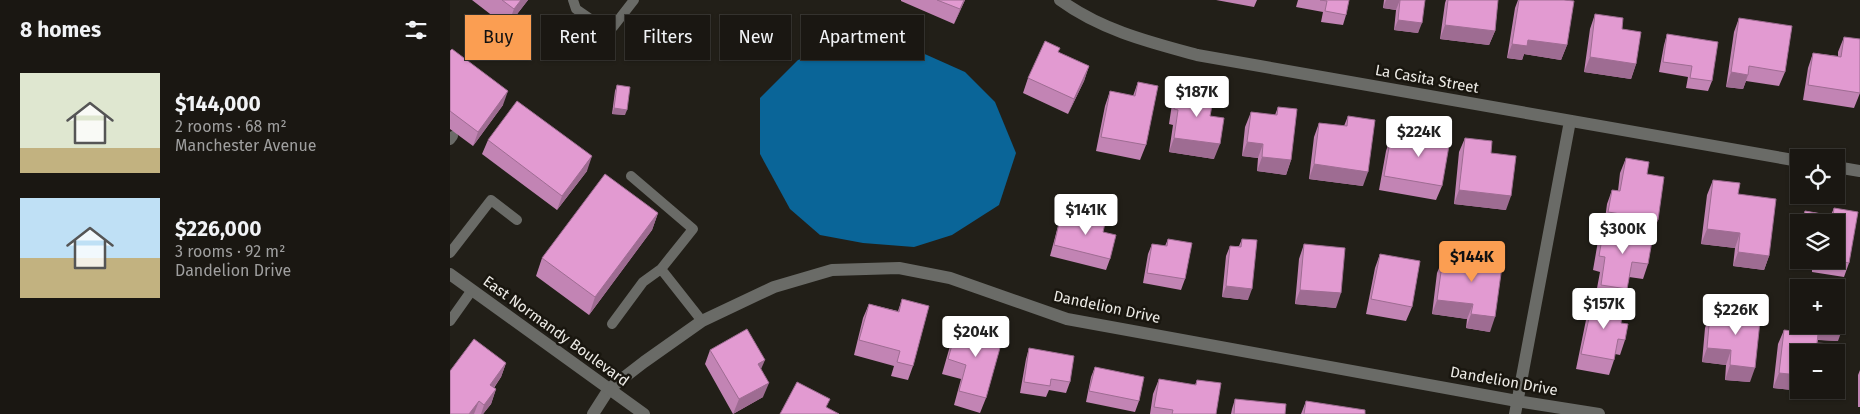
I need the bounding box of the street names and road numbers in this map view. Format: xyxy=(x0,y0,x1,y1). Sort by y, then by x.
street label: La Casita Street xyxy=(1374,61,1481,97)
street label: East Normandy Boulevard xyxy=(480,272,632,390)
street label: Dandelion Drive xyxy=(1052,287,1162,327)
street label: Dandelion Drive xyxy=(1449,363,1559,399)

